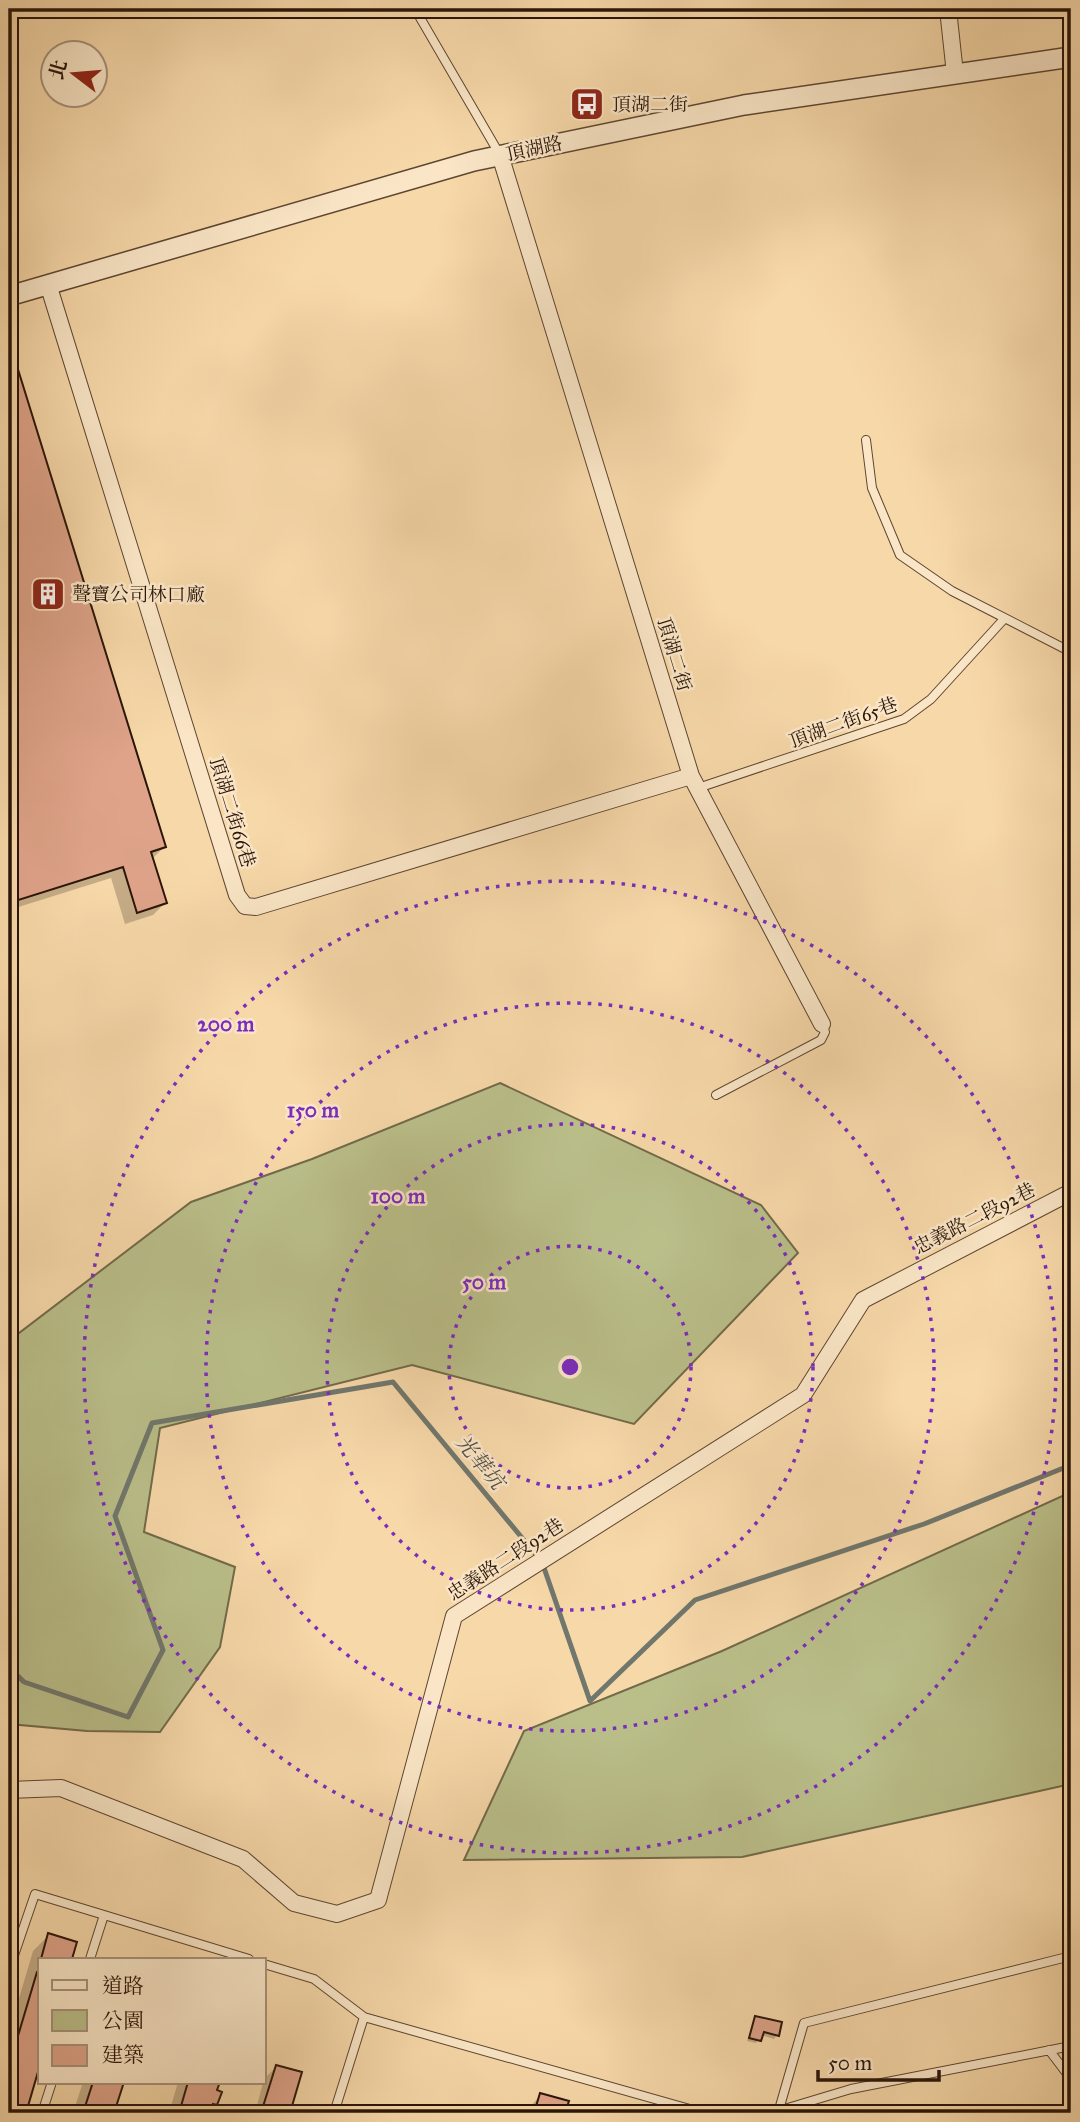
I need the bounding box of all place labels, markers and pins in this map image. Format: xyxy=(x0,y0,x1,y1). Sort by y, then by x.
bus stop icon: 頂湖二街 xyxy=(568,85,606,123)
place label: 頂湖二街 xyxy=(612,93,688,116)
building icon: 聲寶公司林口廠 xyxy=(29,575,67,613)
place label: 聲寶公司林口廠 xyxy=(72,583,205,606)
centre of rings xyxy=(558,1355,582,1379)

